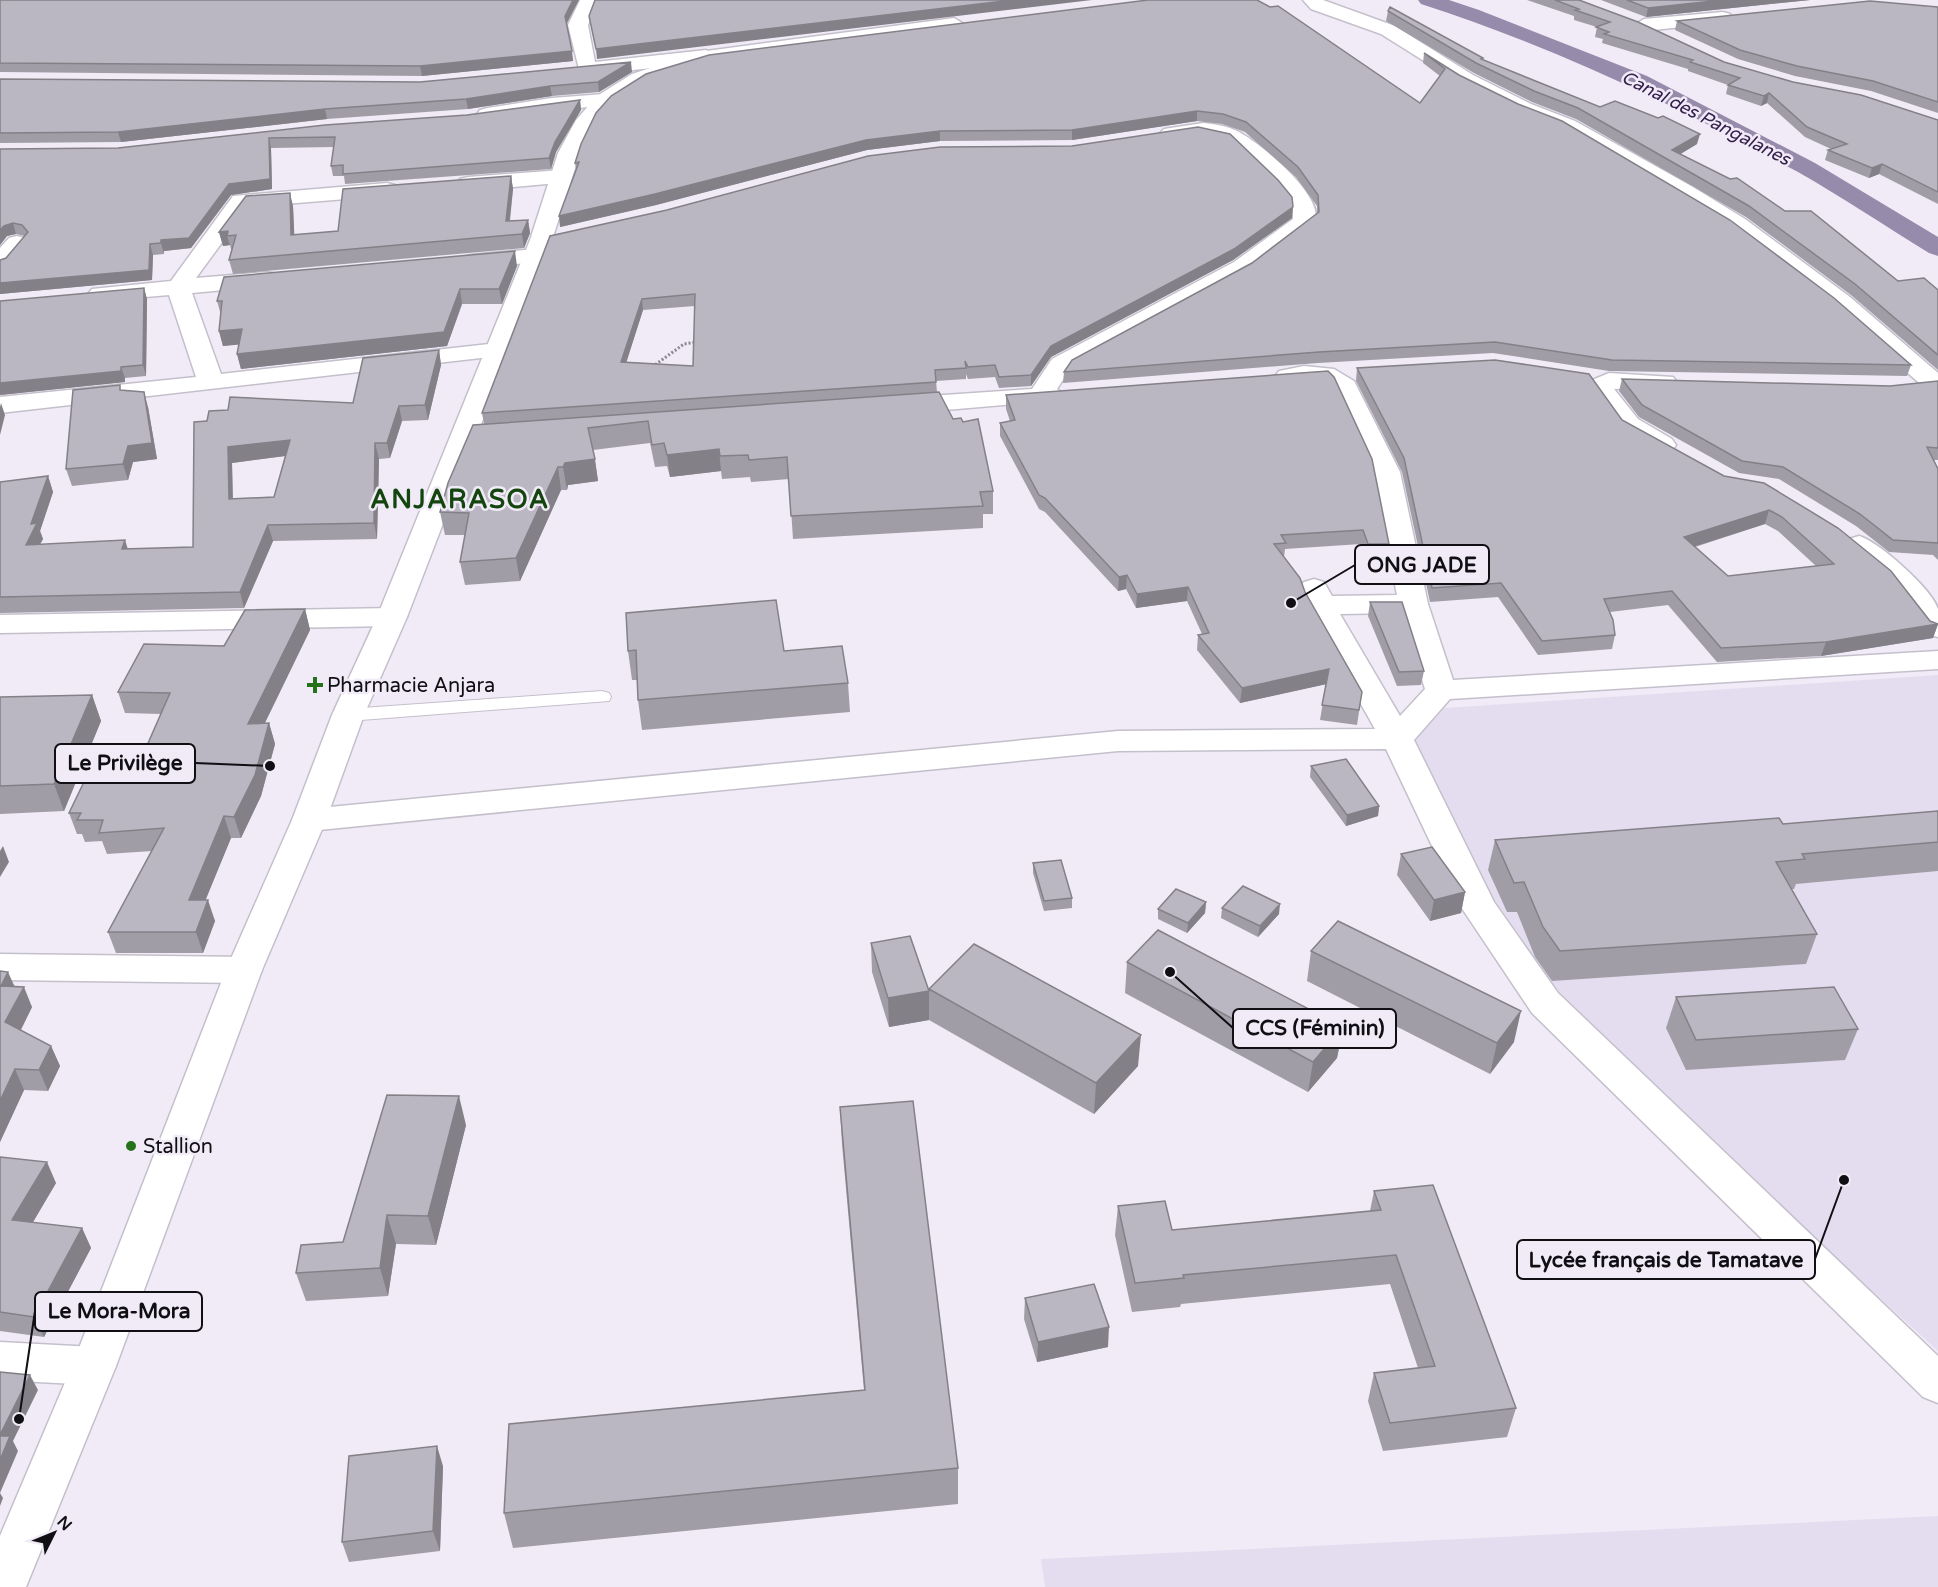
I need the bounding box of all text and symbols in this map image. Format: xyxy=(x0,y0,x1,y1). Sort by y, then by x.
water label: Canal des Pangalanes xyxy=(1618,66,1795,171)
district label: ANJARASOA xyxy=(370,484,550,515)
callout: ONG JADE xyxy=(1355,545,1489,584)
text: ONG JADE xyxy=(1367,553,1477,578)
place label: Pharmacie Anjara xyxy=(327,674,495,698)
marker: Pharmacie Anjara xyxy=(308,678,322,692)
callout: Le Privilège xyxy=(55,744,195,783)
text: Le Privilège xyxy=(67,751,183,776)
callout: CCS (Féminin) xyxy=(1233,1009,1396,1048)
text: CCS (Féminin) xyxy=(1245,1016,1385,1041)
place label: Stallion xyxy=(143,1135,213,1159)
marker: Stallion xyxy=(124,1139,138,1153)
callout: Lycée français de Tamatave xyxy=(1517,1240,1815,1279)
text: Lycée français de Tamatave xyxy=(1529,1248,1804,1273)
callout: Le Mora-Mora xyxy=(35,1292,202,1331)
text: Le Mora-Mora xyxy=(47,1299,191,1324)
north arrow xyxy=(24,1503,84,1563)
text: N xyxy=(53,1512,76,1535)

